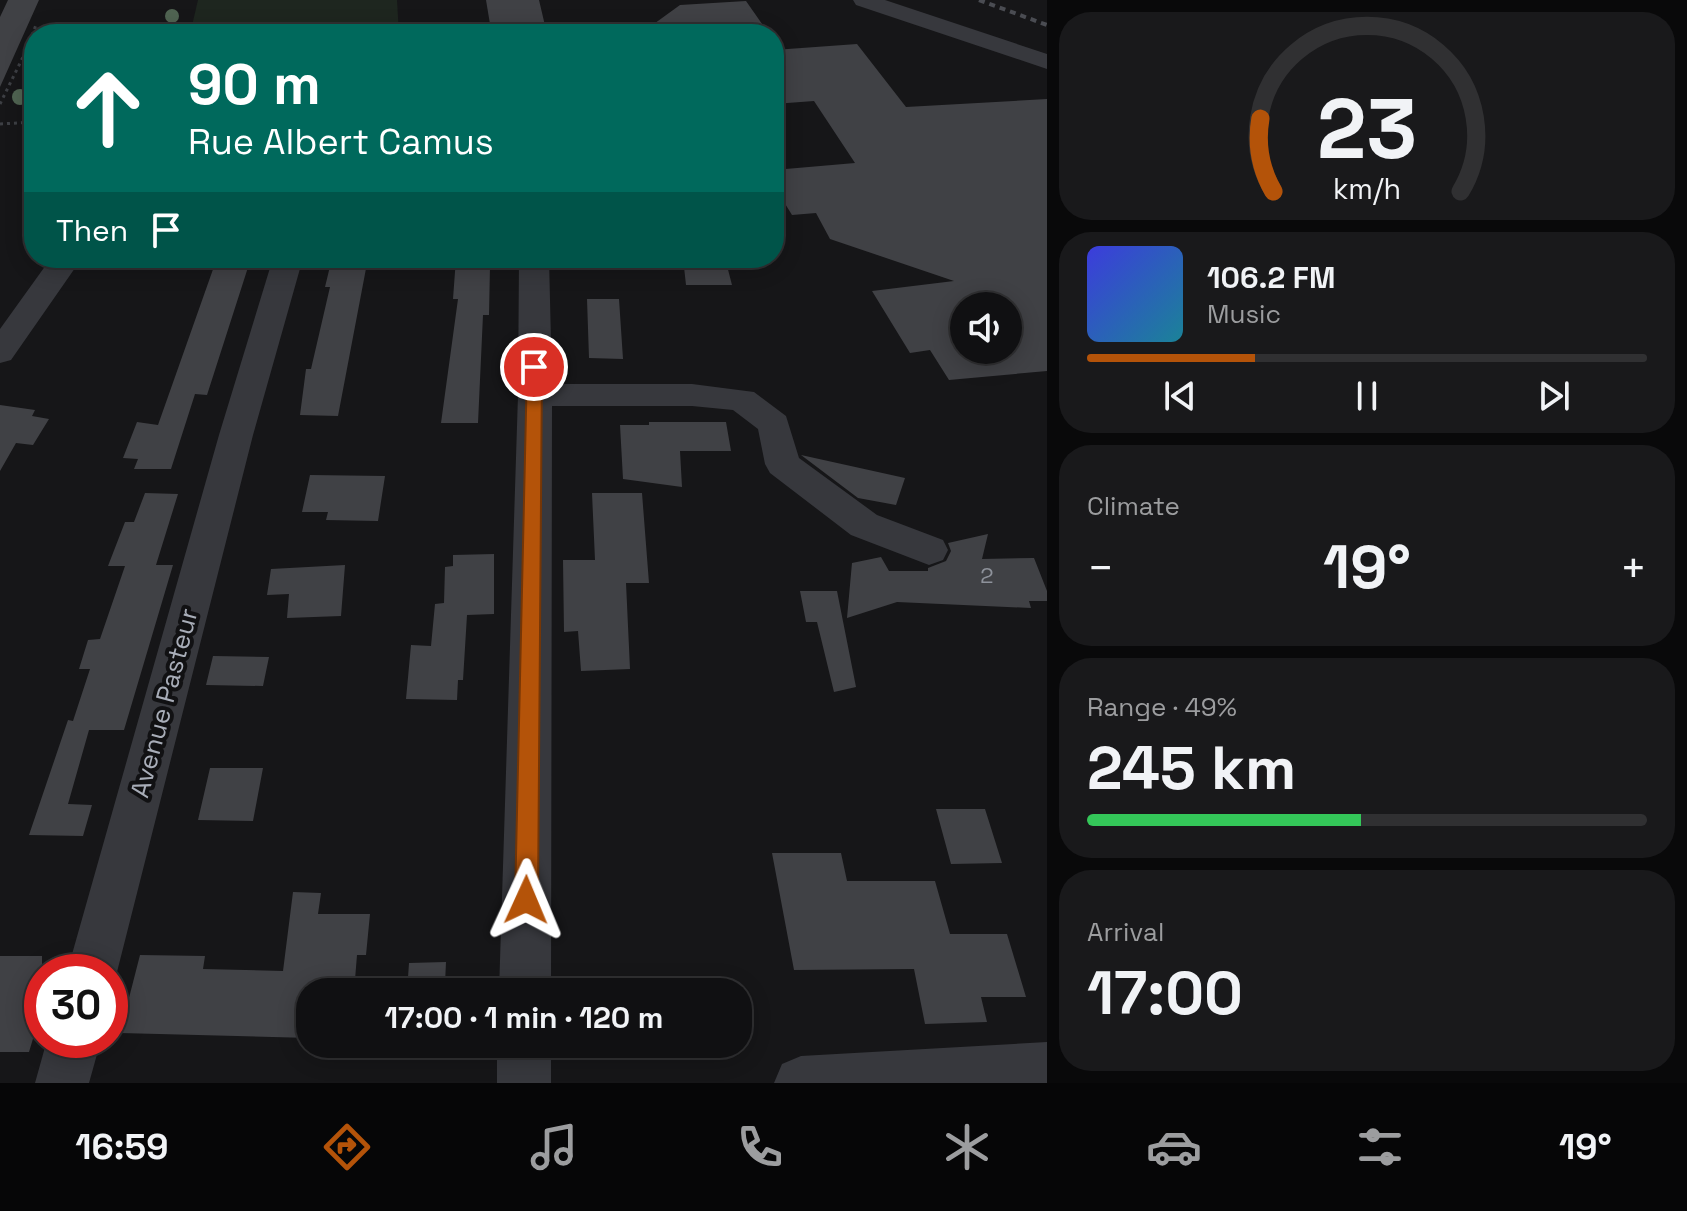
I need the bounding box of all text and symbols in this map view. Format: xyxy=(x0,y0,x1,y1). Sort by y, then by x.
text: 90 m xyxy=(188,49,321,120)
icon: ahead xyxy=(56,56,160,160)
text: 23 xyxy=(1317,76,1417,182)
text: Rue Albert Camus xyxy=(188,119,494,165)
text: km/h xyxy=(1333,171,1401,207)
icon: arrive xyxy=(144,208,188,252)
text: Then xyxy=(56,211,128,250)
text: 106.2 FM xyxy=(1207,258,1335,297)
map controls xyxy=(950,292,1022,364)
button: sound xyxy=(950,292,1022,364)
text: Music xyxy=(1207,297,1281,331)
pin xyxy=(500,333,568,401)
icon: arrive xyxy=(512,345,556,389)
icon: previous xyxy=(1158,374,1202,418)
icon: pause xyxy=(1345,374,1389,418)
icon: next xyxy=(1532,374,1576,418)
text: Climate xyxy=(1087,489,1180,523)
text: 19° xyxy=(1323,529,1411,606)
text: − xyxy=(1087,540,1114,596)
text: + xyxy=(1620,540,1647,596)
house number: 2 xyxy=(980,561,994,589)
street label: Avenue Pasteur xyxy=(122,605,206,801)
text: Range · 49% xyxy=(1087,690,1237,724)
text: 245 km xyxy=(1087,730,1296,807)
position arrow xyxy=(484,858,568,942)
text: Arrival xyxy=(1087,915,1164,949)
speed limit sign: 30 xyxy=(24,954,128,1058)
text: 17:00 xyxy=(1087,955,1243,1032)
text: 17:00 · 1 min · 120 m xyxy=(385,998,663,1037)
icon: directions xyxy=(319,1119,375,1175)
icon: music xyxy=(526,1119,582,1175)
icon: phone xyxy=(732,1119,788,1175)
icon: climate xyxy=(939,1119,995,1175)
icon: car xyxy=(1146,1119,1202,1175)
icon: filters xyxy=(1352,1119,1408,1175)
text: 16:59 xyxy=(75,1124,168,1170)
text: 19° xyxy=(1559,1124,1612,1170)

